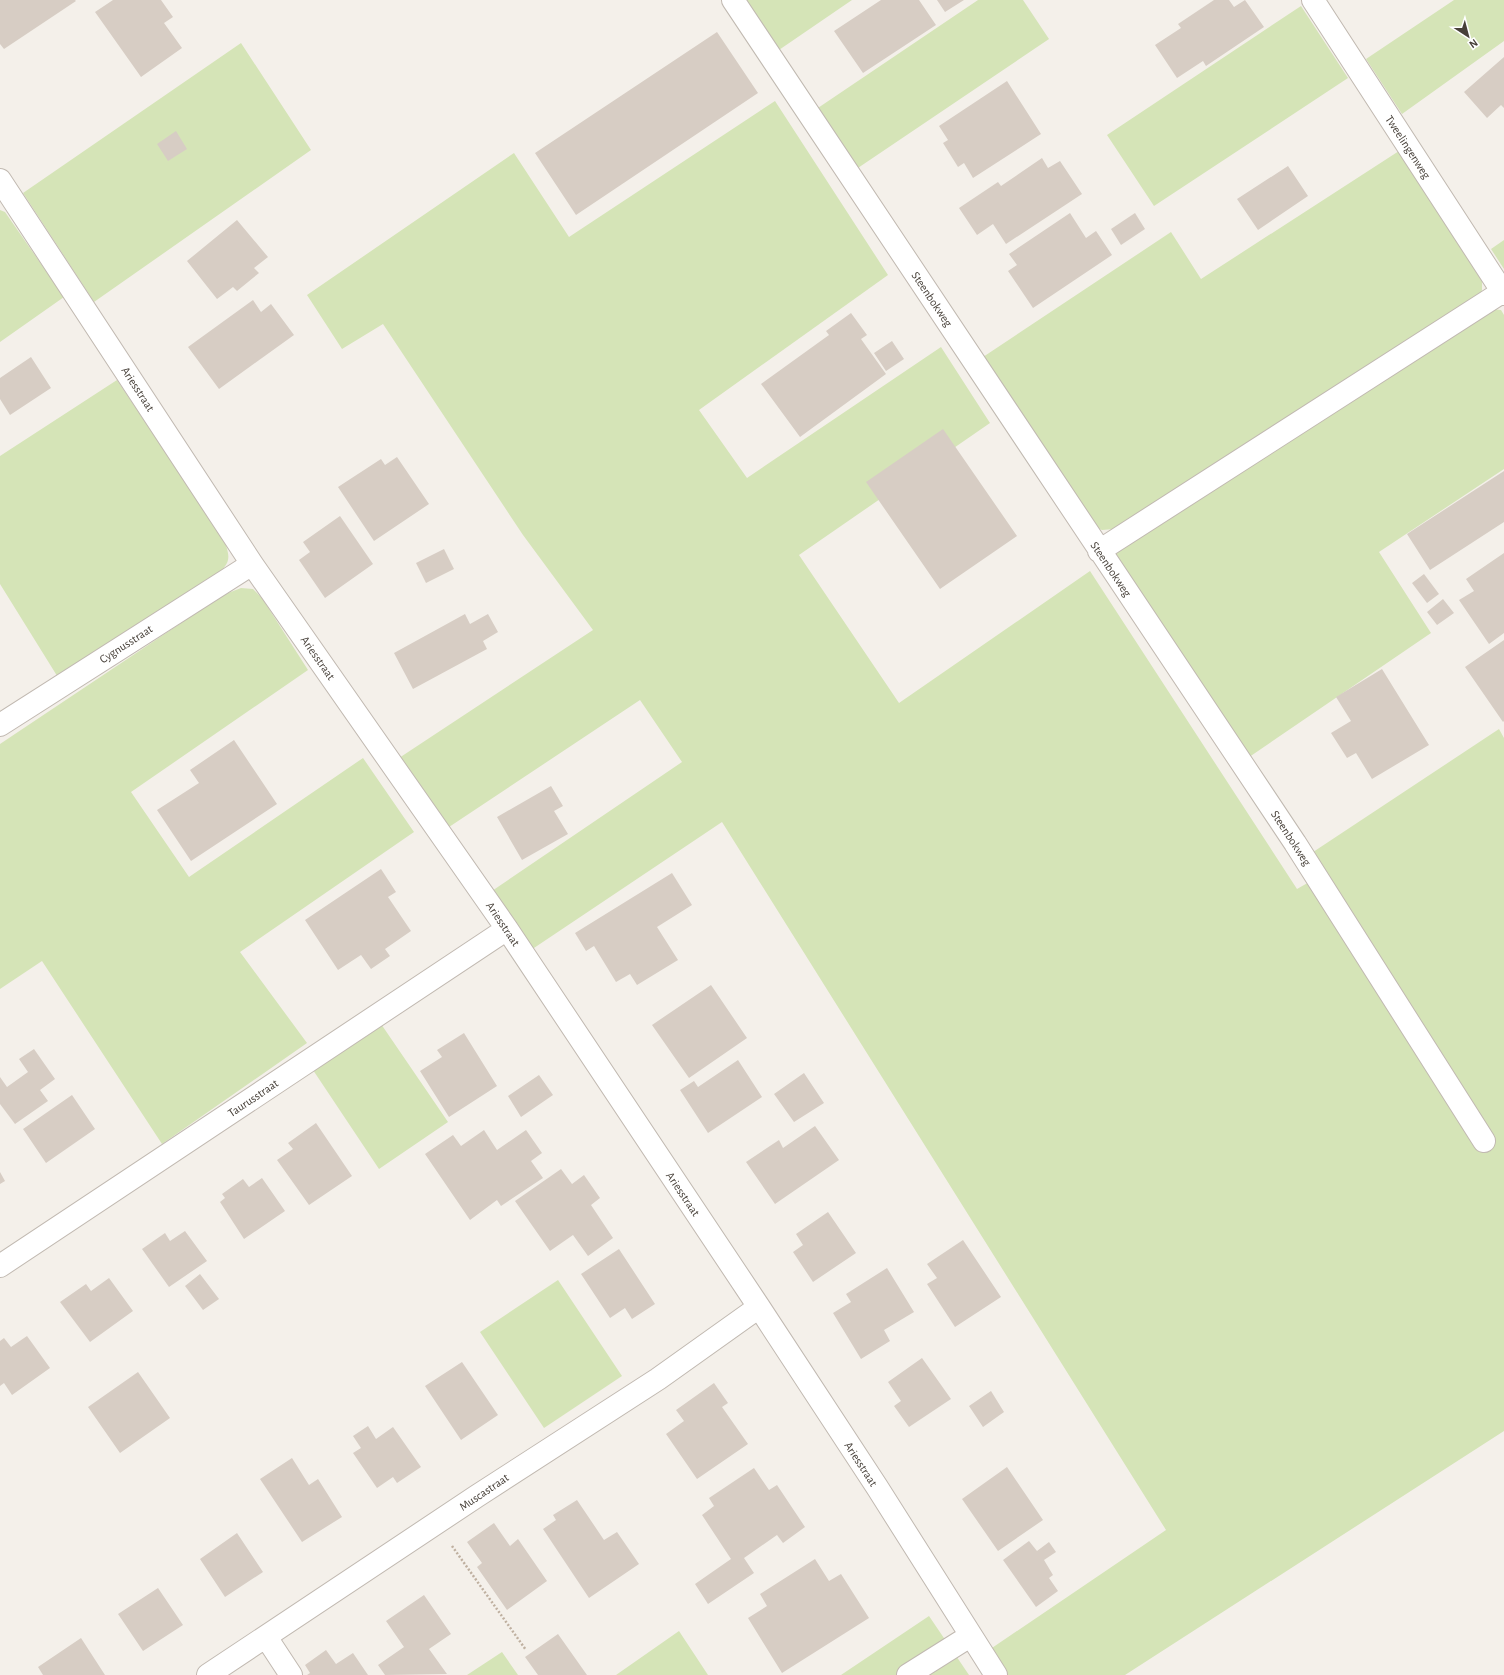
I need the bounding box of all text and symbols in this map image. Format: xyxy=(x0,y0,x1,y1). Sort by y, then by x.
north arrow xyxy=(1448,16,1488,56)
text: N xyxy=(1467,37,1480,50)
street label: Tweelingenweg xyxy=(1383,113,1433,181)
street label: Steenbokweg xyxy=(909,269,955,329)
street label: Ariesstraat xyxy=(119,365,157,414)
street label: Steenbokweg xyxy=(1088,539,1134,599)
street label: Cygnusstraat xyxy=(97,622,155,666)
street label: Ariesstraat xyxy=(299,634,337,682)
street label: Steenbokweg xyxy=(1269,808,1313,868)
street label: Ariesstraat xyxy=(484,900,522,948)
street label: Taurusstraat xyxy=(226,1077,281,1119)
street label: Ariesstraat xyxy=(664,1170,702,1218)
street label: Ariesstraat xyxy=(842,1440,880,1489)
street label: Muscastraat xyxy=(457,1471,511,1513)

